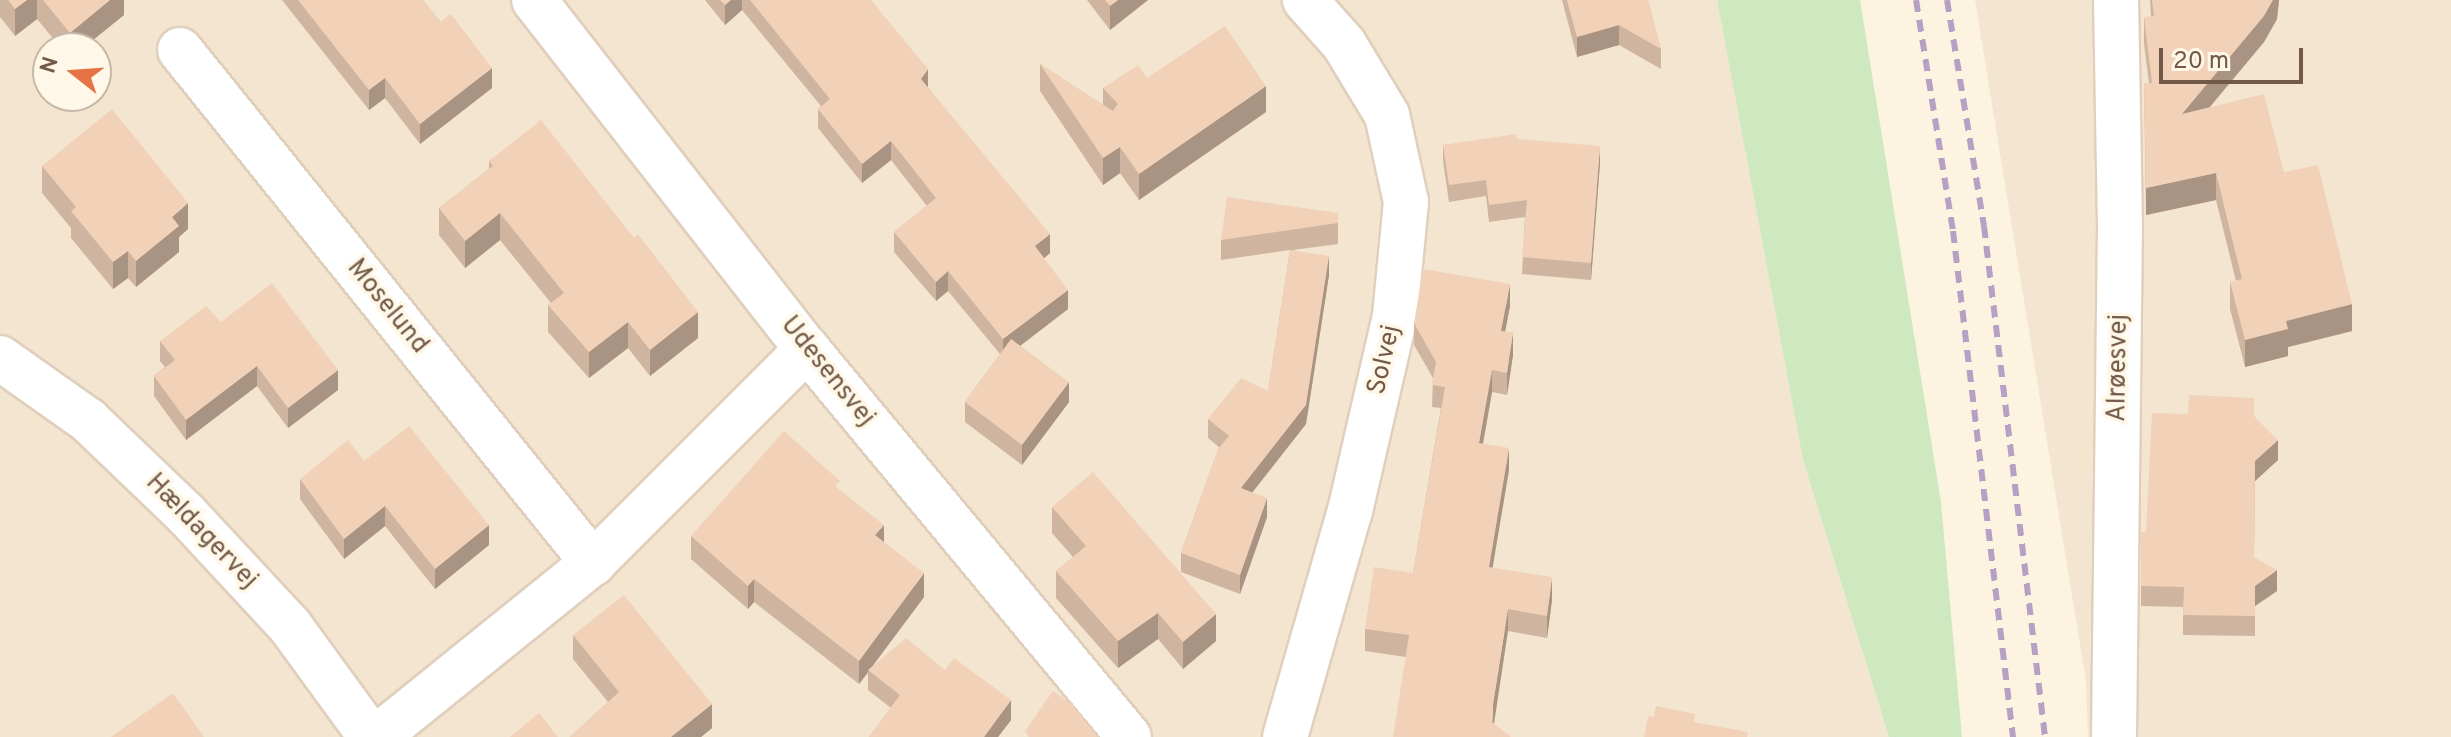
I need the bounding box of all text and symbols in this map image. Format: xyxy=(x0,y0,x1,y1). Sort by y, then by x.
north arrow xyxy=(32,32,112,112)
scale bar xyxy=(2163,32,2307,82)
text: 20 m xyxy=(2173,47,2229,77)
text: N xyxy=(35,54,66,77)
street label: Moselund xyxy=(340,254,434,360)
street label: Udesensvej xyxy=(773,311,881,433)
street label: Alrøesvej xyxy=(2102,314,2136,422)
street label: Solvej xyxy=(1362,322,1408,398)
street label: Hældagervej xyxy=(138,468,264,596)

